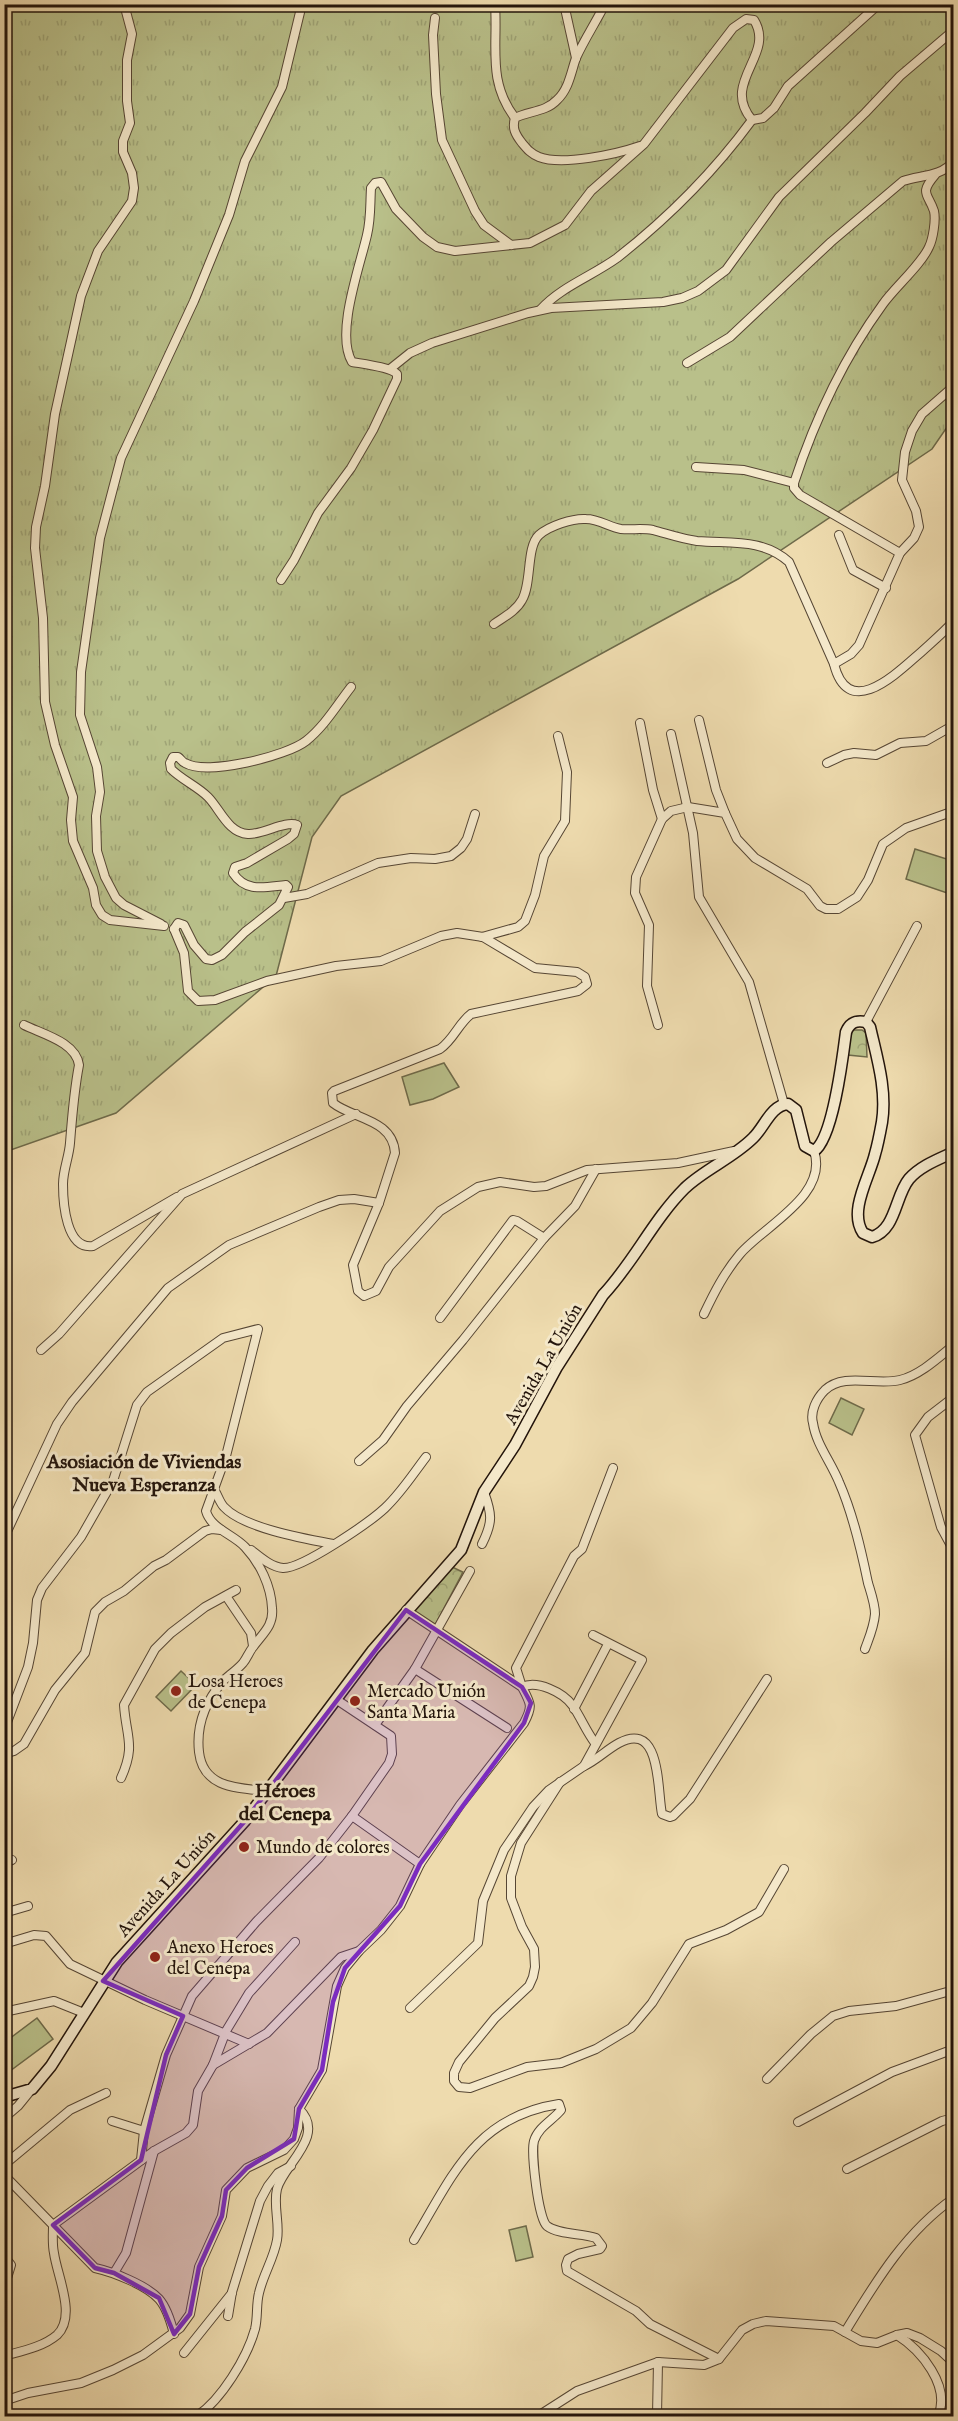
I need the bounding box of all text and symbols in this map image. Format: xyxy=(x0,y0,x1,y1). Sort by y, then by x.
street label: Avenida La Unión xyxy=(500,1300,589,1430)
district label: Asosiación de Viviendas Nueva Esperanza xyxy=(46,1450,241,1498)
place label: Losa Heroes de Cenepa xyxy=(188,1671,283,1715)
place label: Mercado Unión Santa Maria xyxy=(367,1681,486,1725)
marker: Losa Heroes de Cenepa xyxy=(169,1684,183,1698)
marker: Mercado Unión Santa Maria xyxy=(348,1694,362,1708)
district label: Héroes del Cenepa xyxy=(239,1779,332,1827)
street label: Avenida La Unión xyxy=(112,1825,222,1943)
place label: Mundo de colores xyxy=(256,1837,390,1860)
marker: Mundo de colores xyxy=(237,1840,251,1854)
place label: Anexo Heroes del Cenepa xyxy=(166,1937,274,1981)
marker: Anexo Heroes del Cenepa xyxy=(148,1950,162,1964)

